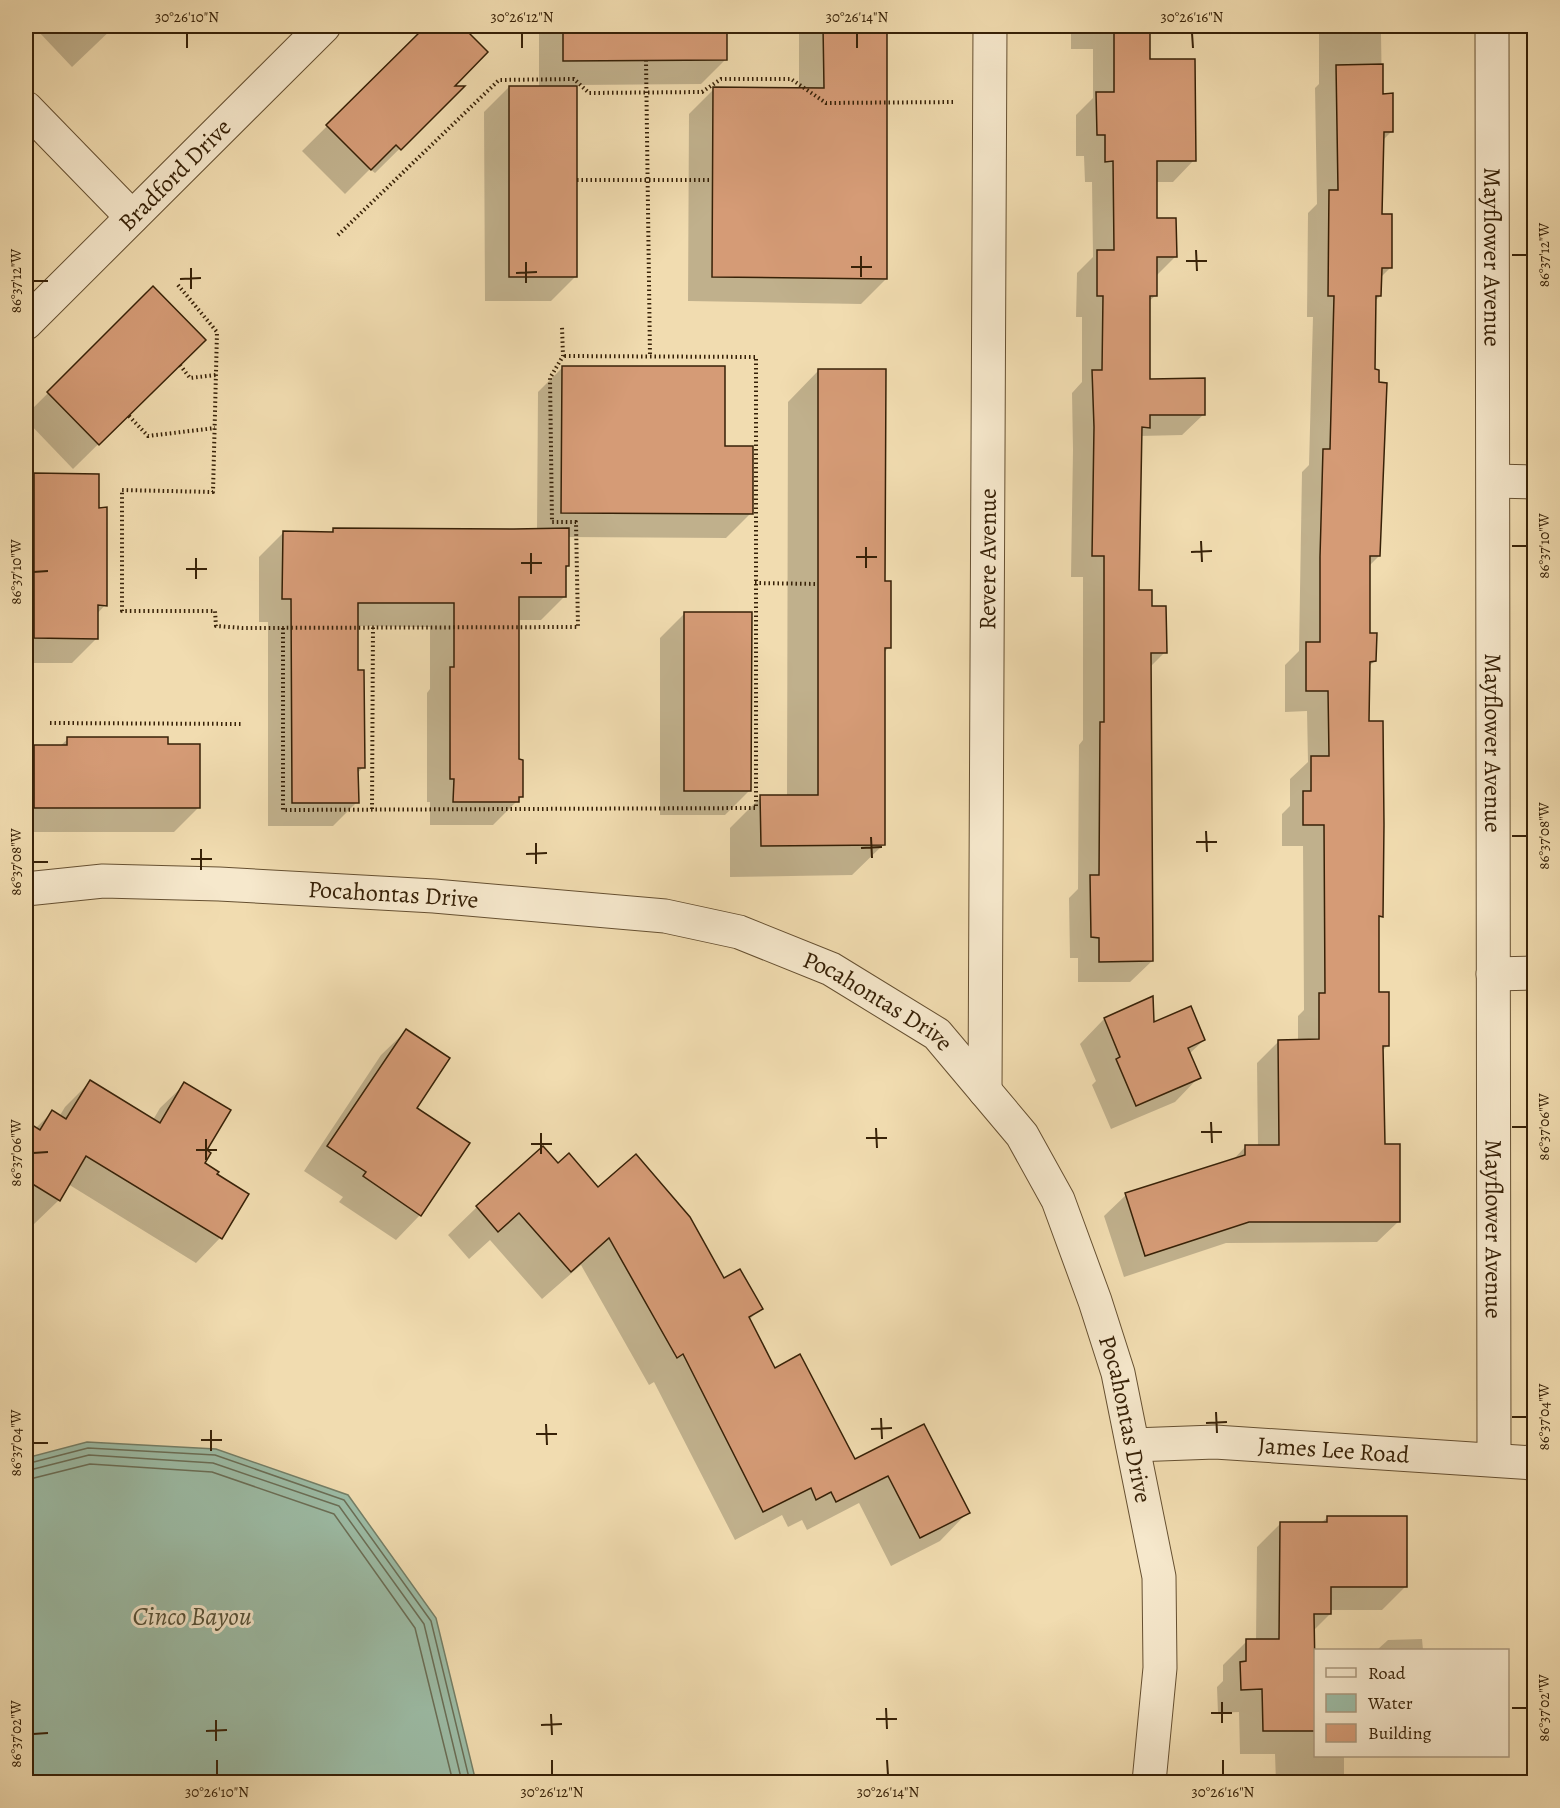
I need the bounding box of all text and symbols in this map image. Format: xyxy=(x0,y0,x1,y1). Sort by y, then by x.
text: 30°26'10"N xyxy=(155,7,219,27)
text: 30°26'12"N xyxy=(491,7,554,27)
text: 30°26'14"N xyxy=(826,7,889,27)
text: 30°26'16"N xyxy=(1161,7,1224,27)
street label: Bradford Drive xyxy=(111,112,238,238)
street label: Mayflower Avenue xyxy=(1476,167,1508,347)
text: 86°37'12"W xyxy=(1534,223,1554,287)
text: 86°37'12"W xyxy=(6,249,26,313)
street label: Revere Avenue xyxy=(971,488,1004,630)
text: 86°37'10"W xyxy=(1534,513,1554,579)
text: 86°37'10"W xyxy=(6,539,26,605)
street label: Mayflower Avenue xyxy=(1477,653,1509,833)
text: 86°37'08"W xyxy=(1534,802,1554,870)
text: 86°37'08"W xyxy=(6,828,26,896)
street label: Pocahontas Drive xyxy=(307,873,480,916)
street label: Pocahontas Drive xyxy=(798,943,960,1058)
text: 86°37'06"W xyxy=(1534,1093,1554,1161)
text: 86°37'06"W xyxy=(6,1119,26,1187)
street label: Mayflower Avenue xyxy=(1478,1139,1510,1319)
street label: Pocahontas Drive xyxy=(1091,1331,1160,1506)
text: 86°37'04"W xyxy=(1534,1383,1554,1451)
text: 86°37'04"W xyxy=(6,1409,26,1477)
street label: James Lee Road xyxy=(1257,1429,1411,1471)
water label: Cinco Bayou xyxy=(132,1599,252,1634)
legend xyxy=(1314,1649,1509,1757)
text: Road xyxy=(1368,1661,1406,1685)
text: 86°37'02"W xyxy=(1534,1674,1554,1742)
text: Water xyxy=(1367,1691,1413,1715)
text: 86°37'02"W xyxy=(6,1700,26,1768)
text: Building xyxy=(1368,1721,1432,1745)
text: 30°26'10"N xyxy=(185,1782,249,1802)
text: 30°26'12"N xyxy=(521,1782,584,1802)
text: 30°26'14"N xyxy=(857,1782,920,1802)
text: 30°26'16"N xyxy=(1192,1782,1255,1802)

